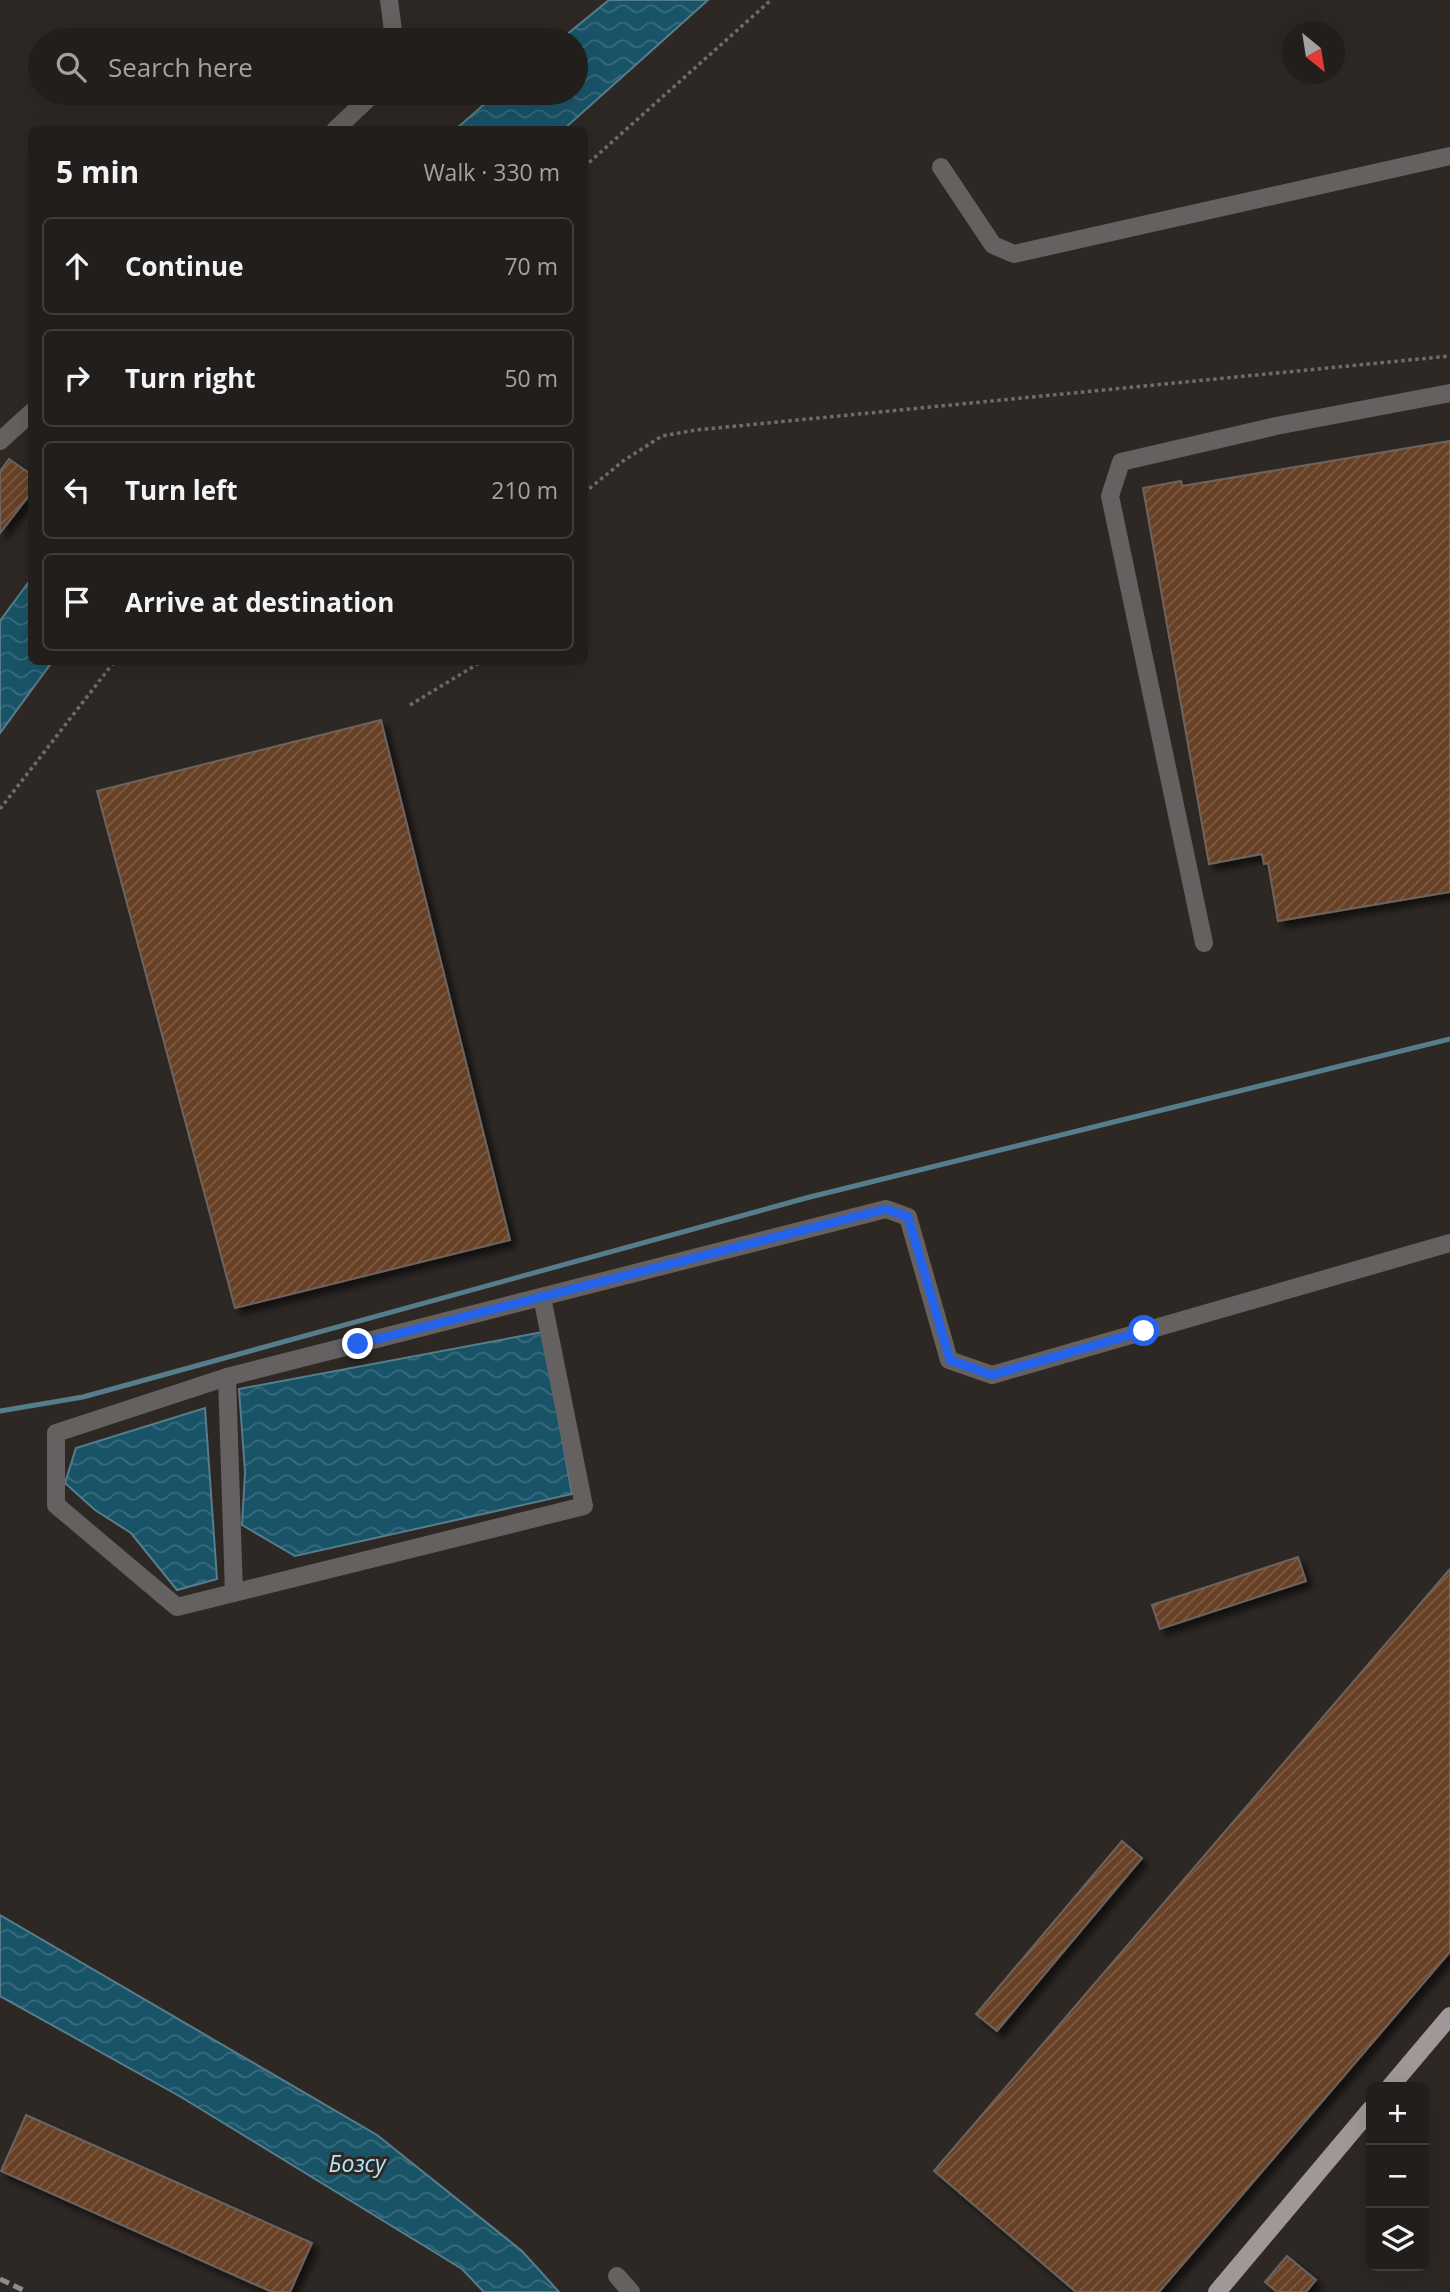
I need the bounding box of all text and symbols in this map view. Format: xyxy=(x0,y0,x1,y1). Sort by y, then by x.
north arrow xyxy=(1282,21,1345,84)
search box xyxy=(28,28,588,105)
icon: search xyxy=(52,48,90,86)
text: Search here xyxy=(108,49,253,85)
text: 5 min xyxy=(56,151,139,192)
text: Walk · 330 m xyxy=(423,156,560,188)
icon: ahead xyxy=(58,247,96,285)
text: Continue xyxy=(125,248,244,284)
text: 70 m xyxy=(504,250,558,282)
icon: right xyxy=(58,359,96,397)
text: Turn right xyxy=(125,360,256,396)
text: 50 m xyxy=(504,362,558,394)
icon: left xyxy=(58,471,96,509)
text: Turn left xyxy=(125,472,237,508)
text: 210 m xyxy=(491,474,558,506)
icon: arrive xyxy=(58,583,96,621)
text: Arrive at destination xyxy=(125,584,394,620)
route start xyxy=(1128,1315,1159,1346)
route end xyxy=(342,1328,373,1359)
map controls xyxy=(1366,2082,1429,2271)
button: + xyxy=(1366,2082,1429,2145)
button: − xyxy=(1366,2145,1429,2208)
water label: Бозсу xyxy=(328,2147,387,2179)
button: layers xyxy=(1366,2208,1429,2271)

